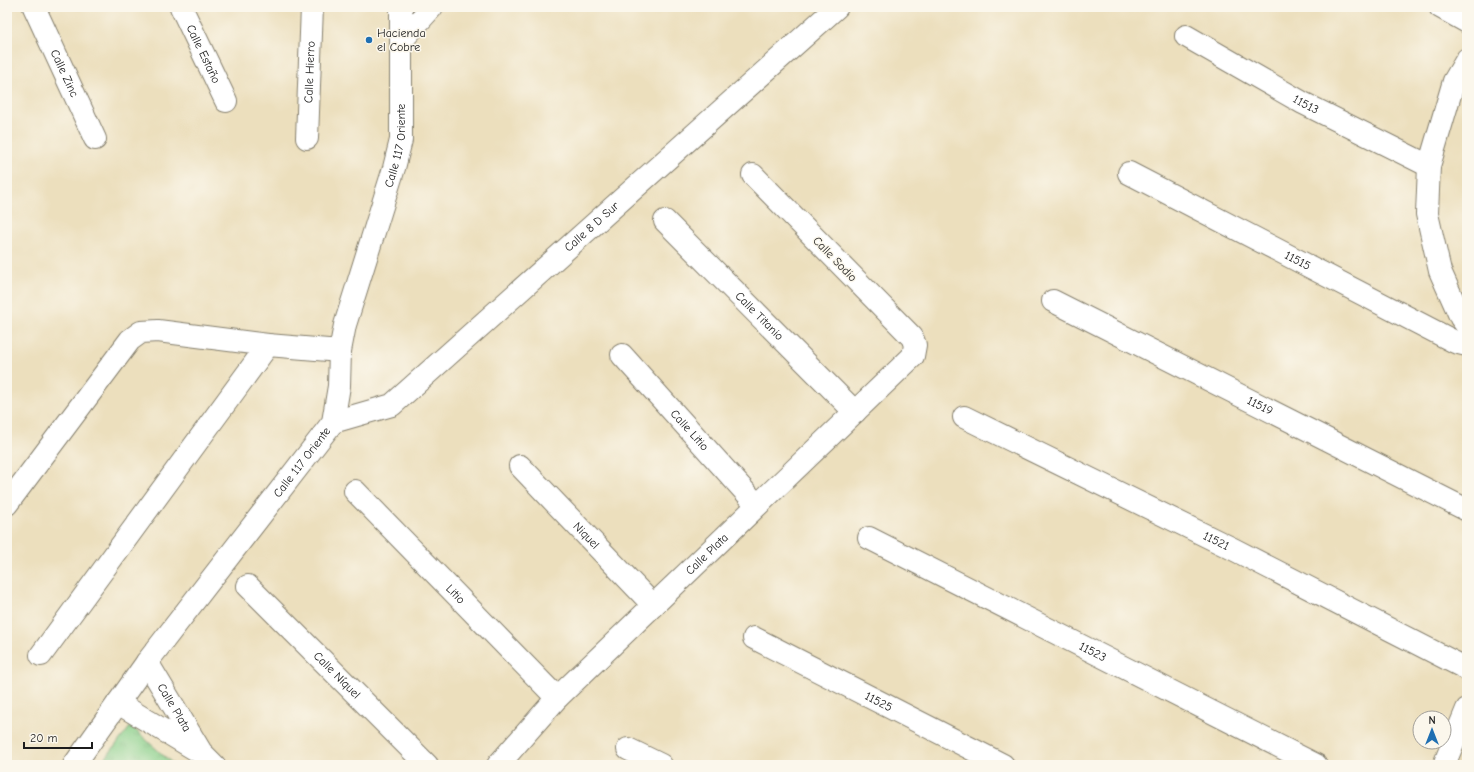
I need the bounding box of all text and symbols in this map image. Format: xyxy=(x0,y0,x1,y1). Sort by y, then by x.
street label: Calle Estaño xyxy=(183,22,223,86)
place label: Hacienda el Cobre xyxy=(377,26,426,54)
marker: Hacienda el Cobre xyxy=(364,35,374,45)
street label: Calle Hierro xyxy=(301,41,318,103)
street label: Calle Zinc xyxy=(48,47,82,100)
street label: 11513 xyxy=(1291,92,1321,117)
street label: Calle 117 Oriente xyxy=(381,104,408,189)
street label: Calle 8 D Sur xyxy=(561,198,622,255)
street label: Calle Sodio xyxy=(810,234,860,284)
street label: 11515 xyxy=(1282,248,1313,273)
street label: Calle Titanio xyxy=(732,289,787,343)
street label: 11519 xyxy=(1245,393,1275,418)
street label: Calle Litio xyxy=(668,407,712,453)
street label: Calle 117 Oriente xyxy=(270,424,333,500)
street label: Niquel xyxy=(570,519,602,552)
street label: 11521 xyxy=(1201,529,1232,553)
street label: Calle Plata xyxy=(683,530,731,578)
street label: Litio xyxy=(443,582,468,607)
street label: 11523 xyxy=(1077,639,1109,664)
street label: Calle Níquel xyxy=(311,649,363,701)
street label: Calle Plata xyxy=(154,681,194,734)
street label: 11525 xyxy=(863,689,895,714)
north arrow xyxy=(1412,710,1452,750)
text: N xyxy=(1428,714,1436,727)
scale bar xyxy=(24,724,92,750)
text: 20 m xyxy=(30,731,58,745)

